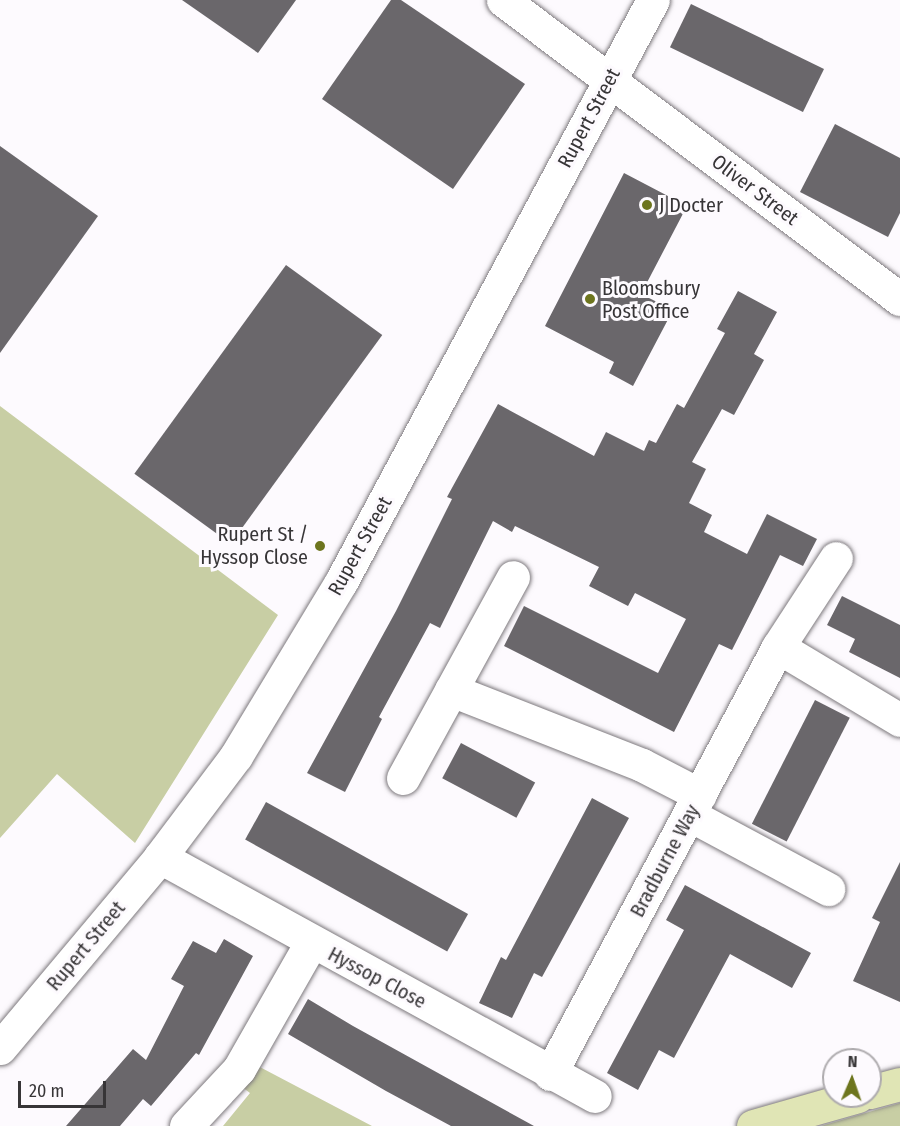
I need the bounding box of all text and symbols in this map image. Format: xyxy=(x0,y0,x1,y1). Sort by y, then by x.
street label: Rupert Street xyxy=(553,64,625,172)
street label: Oliver Street xyxy=(707,150,803,230)
place label: J Docter xyxy=(659,193,723,217)
marker: J Docter xyxy=(640,198,654,212)
place label: Bloomsbury Post Office xyxy=(602,276,700,323)
marker: Bloomsbury Post Office xyxy=(583,292,597,306)
street label: Rupert Street xyxy=(323,492,397,600)
place label: Rupert St / Hyssop Close xyxy=(200,522,308,569)
marker: Rupert St / Hyssop Close xyxy=(313,539,327,553)
street label: Bradburne Way xyxy=(625,801,705,921)
street label: Rupert Street xyxy=(42,896,130,996)
street label: Hyssop Close xyxy=(324,942,430,1014)
north arrow xyxy=(822,1048,882,1108)
text: N xyxy=(847,1052,858,1071)
scale bar xyxy=(21,1069,110,1107)
text: 20 m xyxy=(29,1080,64,1102)

